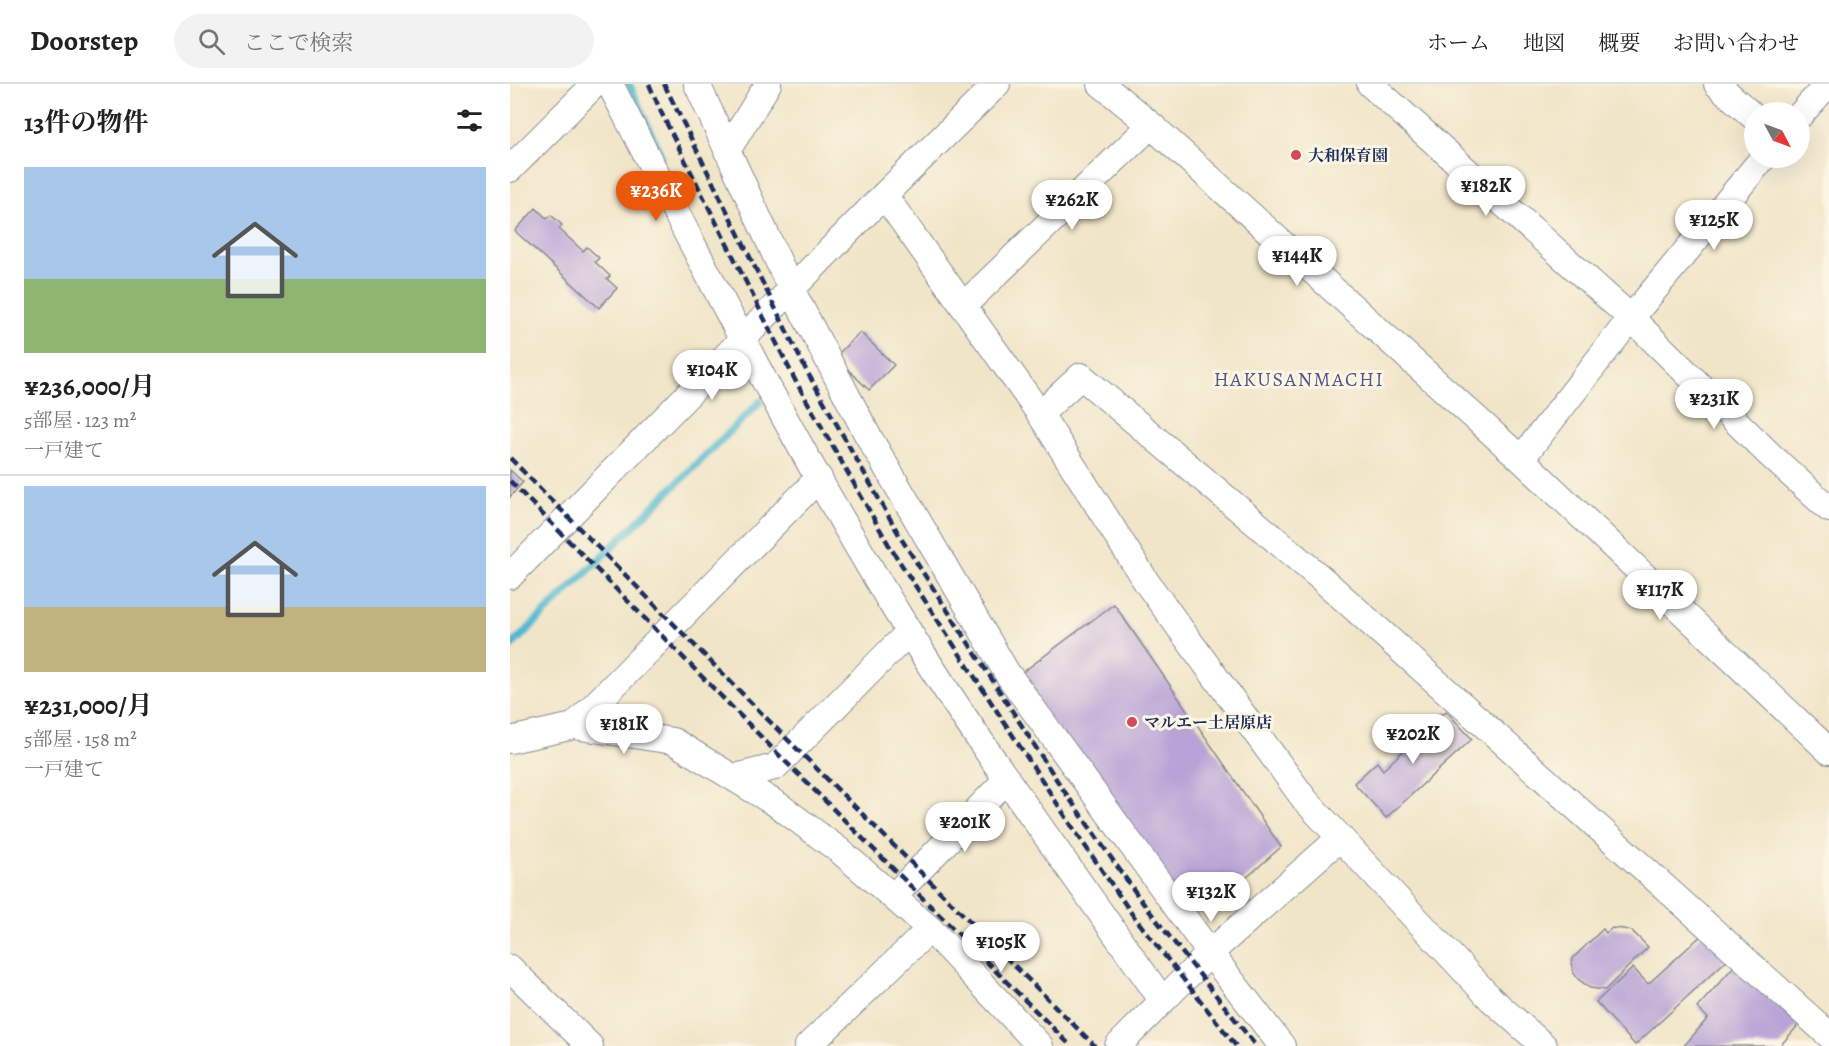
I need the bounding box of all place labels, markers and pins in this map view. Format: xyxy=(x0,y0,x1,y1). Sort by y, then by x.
place label: 大和保育園 xyxy=(1308,145,1388,167)
marker: 大和保育園 xyxy=(1289,148,1303,162)
pin: ¥182K xyxy=(1444,166,1528,217)
pin: ¥236K xyxy=(614,171,698,222)
pin: ¥262K xyxy=(1030,180,1114,231)
pin: ¥125K xyxy=(1672,200,1756,251)
pin: ¥144K xyxy=(1255,236,1339,287)
pin: ¥104K xyxy=(670,350,754,401)
pin: ¥231K xyxy=(1672,379,1756,430)
pin: ¥117K xyxy=(1618,570,1702,621)
pin: ¥181K xyxy=(582,704,666,755)
place label: マルエー土居原店 xyxy=(1144,712,1272,734)
pin: ¥202K xyxy=(1371,714,1455,765)
marker: マルエー土居原店 xyxy=(1125,715,1139,729)
pin: ¥201K xyxy=(923,802,1007,853)
pin: ¥132K xyxy=(1169,872,1253,923)
pin: ¥105K xyxy=(959,922,1043,973)

